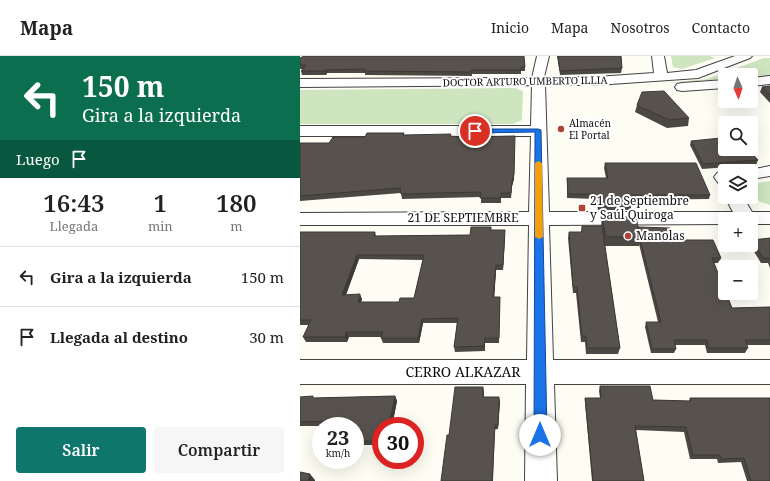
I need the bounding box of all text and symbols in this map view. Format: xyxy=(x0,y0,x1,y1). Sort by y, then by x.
text: Mapa xyxy=(20,15,73,41)
text: Inicio xyxy=(491,18,529,37)
text: Mapa xyxy=(551,18,589,37)
text: Nosotros xyxy=(611,18,670,37)
text: Contacto xyxy=(692,18,750,37)
text: 150 m xyxy=(82,67,164,105)
north arrow xyxy=(718,68,758,108)
map controls xyxy=(718,68,758,300)
icon: left xyxy=(16,72,68,124)
street label: DOCTOR ARTURO UMBERTO ILLIA xyxy=(442,73,609,89)
text: Gira a la izquierda xyxy=(82,103,241,127)
pin xyxy=(458,114,492,148)
place label: Almacén El Portal xyxy=(569,116,611,142)
button: search xyxy=(718,116,758,156)
icon: arrive xyxy=(464,120,486,142)
marker: Almacén El Portal xyxy=(556,124,566,134)
icon: arrive xyxy=(68,148,90,170)
text: Luego xyxy=(16,149,60,169)
button: layers xyxy=(718,164,758,204)
text: 16:43 xyxy=(43,186,105,219)
text: 1 xyxy=(154,186,167,219)
text: 180 xyxy=(216,186,257,219)
place label: 21 de Septiembre y Saúl Quiroga xyxy=(590,192,689,223)
marker: 21 de Septiembre y Saúl Quiroga xyxy=(577,203,587,213)
street label: 21 DE SEPTIEMBRE xyxy=(408,209,518,226)
button: + xyxy=(718,212,758,252)
text: Llegada xyxy=(50,217,98,235)
text: min xyxy=(148,217,173,235)
text: m xyxy=(230,217,242,235)
place label: Manolas xyxy=(636,227,685,244)
marker: Manolas xyxy=(623,231,633,241)
button: − xyxy=(718,260,758,300)
icon: left xyxy=(16,266,38,288)
text: Gira a la izquierda xyxy=(50,267,192,287)
text: 150 m xyxy=(241,267,284,287)
icon: arrive xyxy=(16,326,38,348)
text: Llegada al destino xyxy=(50,327,188,347)
text: 30 m xyxy=(249,327,284,347)
street label: CERRO ALKAZAR xyxy=(405,362,521,381)
position arrow xyxy=(519,414,561,456)
speed limit sign: 30 xyxy=(372,417,424,469)
text: 23 xyxy=(327,424,349,451)
button: Salir xyxy=(16,427,146,473)
button: Compartir xyxy=(154,427,284,473)
text: km/h xyxy=(326,446,350,460)

